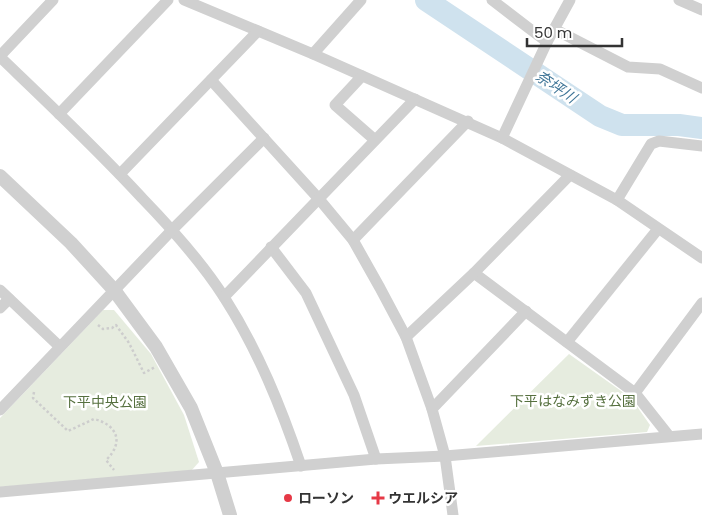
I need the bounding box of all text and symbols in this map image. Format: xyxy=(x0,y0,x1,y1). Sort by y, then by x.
scale bar xyxy=(527,15,622,47)
text: 50 m xyxy=(534,22,572,43)
water label: 奈坪川 xyxy=(532,65,582,109)
park label: 下平はなみずき公園 xyxy=(510,391,636,411)
park label: 下平中央公園 xyxy=(63,392,147,412)
place label: ローソン xyxy=(298,488,354,508)
place label: ウエルシア xyxy=(388,488,458,508)
marker: ローソン xyxy=(282,492,294,504)
marker: ウエルシア xyxy=(372,492,384,504)

